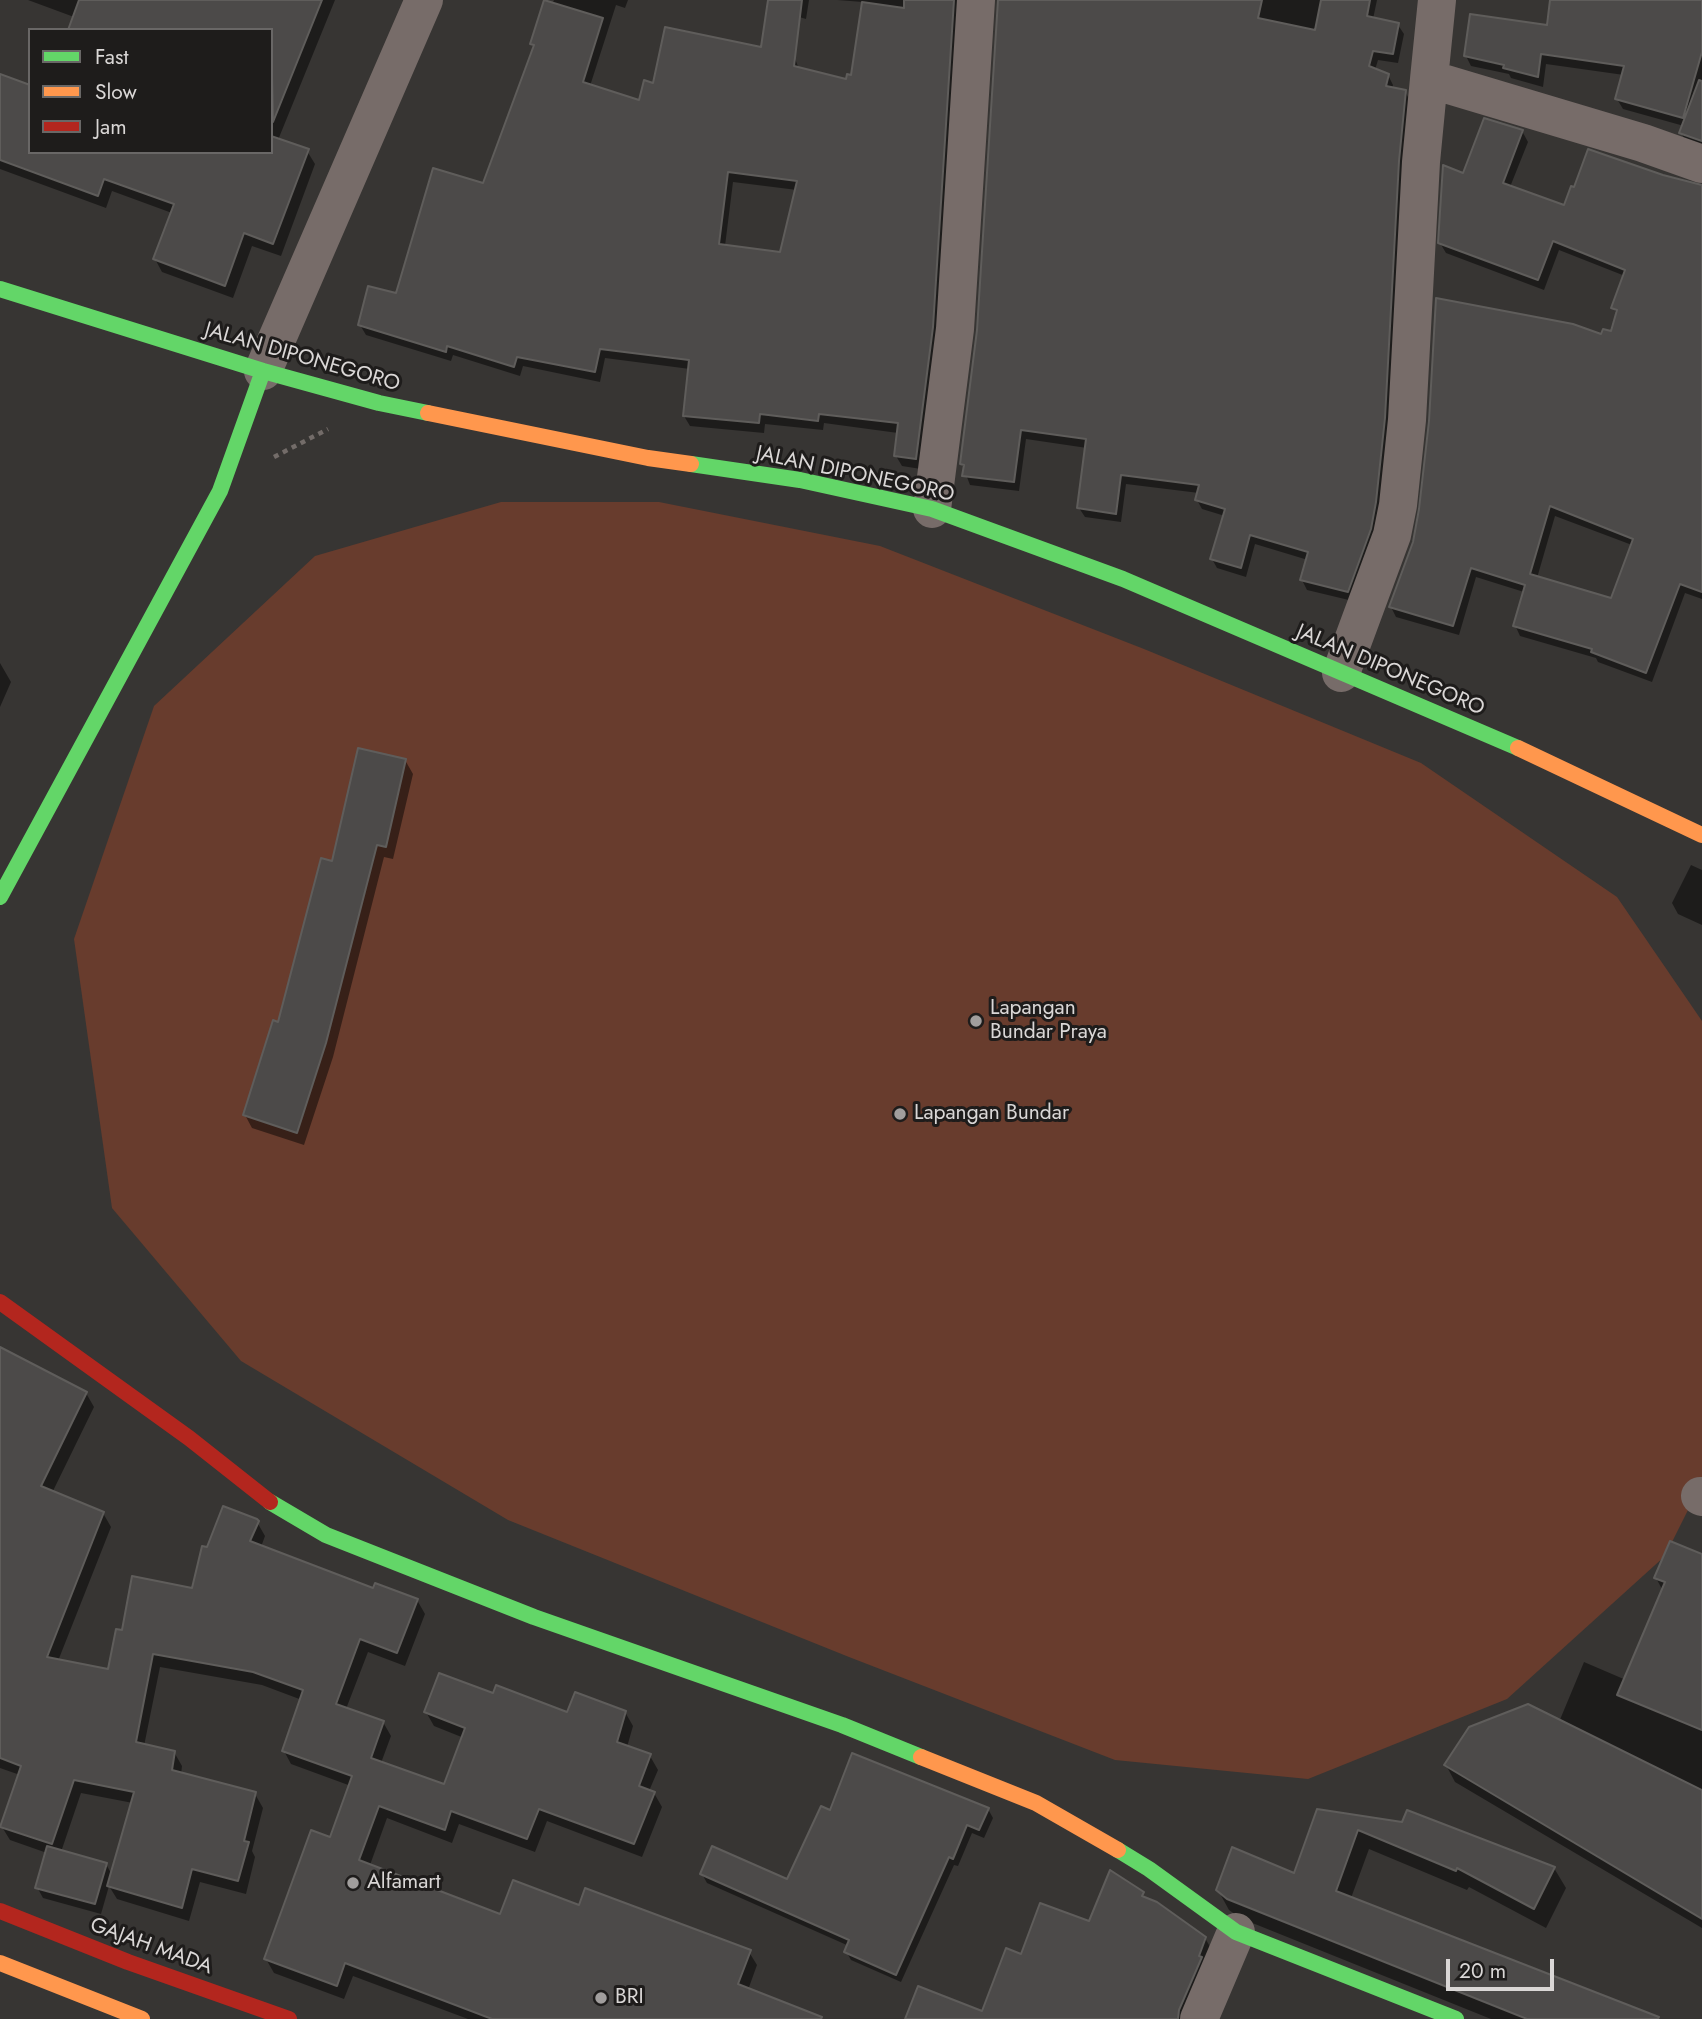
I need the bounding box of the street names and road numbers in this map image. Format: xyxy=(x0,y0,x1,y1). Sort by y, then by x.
street label: JALAN DIPONEGORO xyxy=(201,318,403,398)
street label: JALAN DIPONEGORO xyxy=(754,442,956,508)
street label: JALAN DIPONEGORO xyxy=(1292,620,1488,722)
street label: GAJAH MADA xyxy=(87,1913,215,1981)

